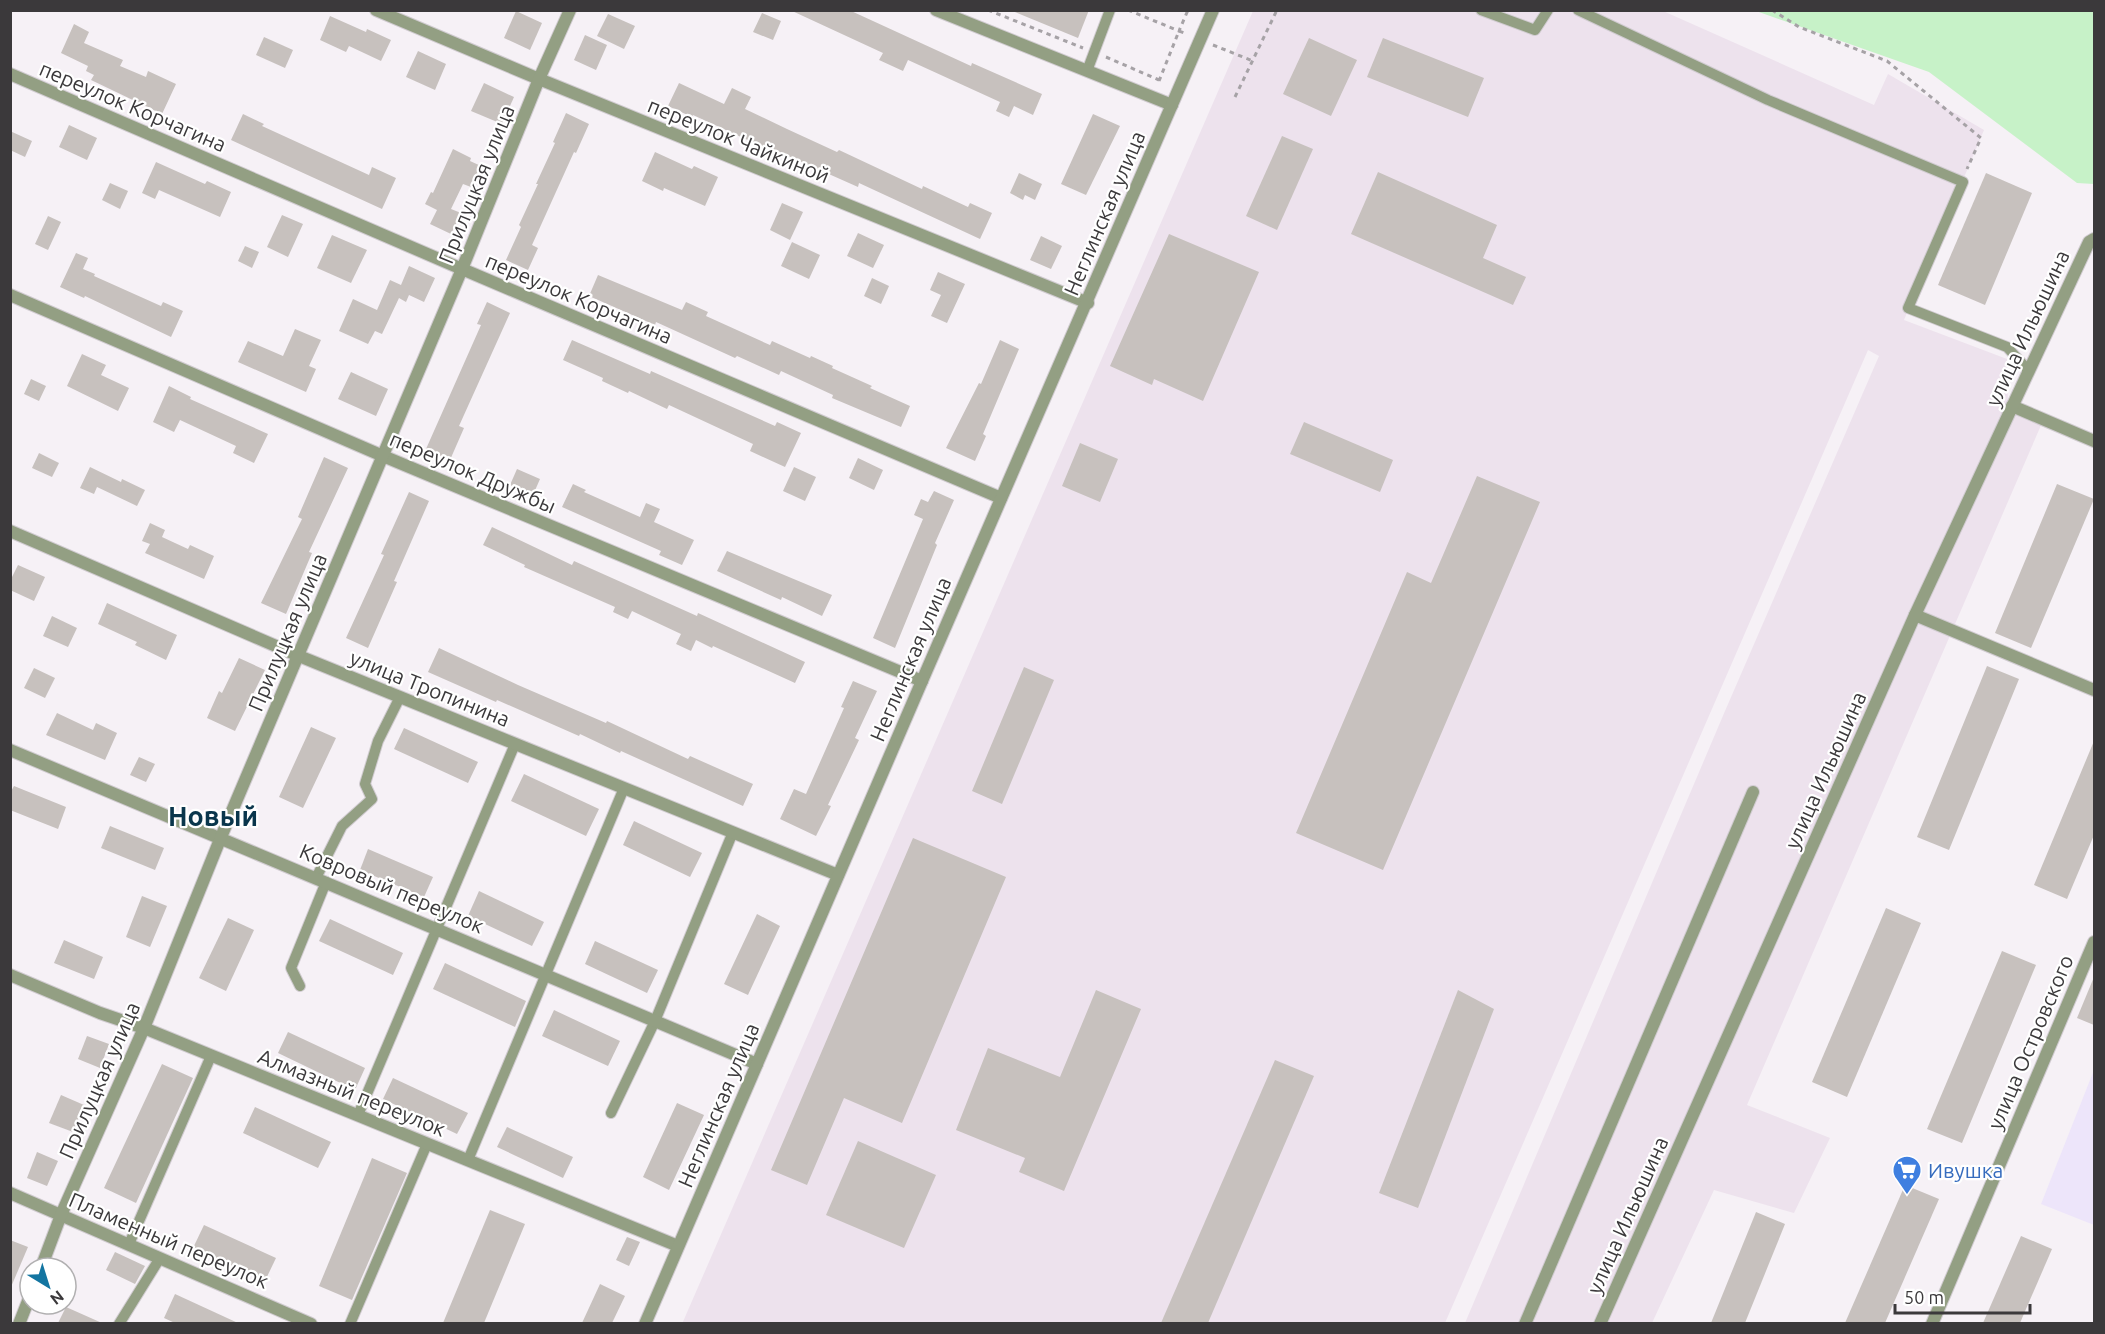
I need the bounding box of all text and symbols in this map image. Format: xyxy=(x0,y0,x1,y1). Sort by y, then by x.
street label: переулок Корчагина xyxy=(36,56,230,156)
street label: переулок Чайкиной xyxy=(645,93,833,187)
street label: Прилуцкая улица xyxy=(433,101,519,267)
street label: Неглинская улица xyxy=(1059,127,1149,299)
street label: улица Ильюшина xyxy=(1980,246,2074,410)
street label: переулок Корчагина xyxy=(482,248,676,348)
street label: переулок Дружбы xyxy=(386,426,560,518)
street label: Прилуцкая улица xyxy=(243,550,331,714)
street label: Неглинская улица xyxy=(865,573,955,745)
street label: улица Тропинина xyxy=(347,645,513,731)
street label: улица Ильюшина xyxy=(1780,688,1870,852)
district label: Новый xyxy=(168,801,258,831)
street label: Ковровый переулок xyxy=(296,838,488,938)
street label: улица Островского xyxy=(1982,951,2078,1133)
street label: Прилуцкая улица xyxy=(54,998,144,1162)
street label: Неглинская улица xyxy=(673,1019,763,1191)
street label: Алмазный переулок xyxy=(255,1043,450,1141)
street label: улица Ильюшина xyxy=(1582,1133,1672,1297)
supermarket icon: Ивушка xyxy=(1891,1154,1923,1196)
place label: Ивушка xyxy=(1928,1158,2003,1182)
street label: Пламенный переулок xyxy=(66,1187,273,1293)
north arrow xyxy=(18,1256,78,1316)
scale bar xyxy=(1895,1277,2030,1315)
text: N xyxy=(47,1287,67,1309)
text: 50 m xyxy=(1904,1287,1944,1307)

